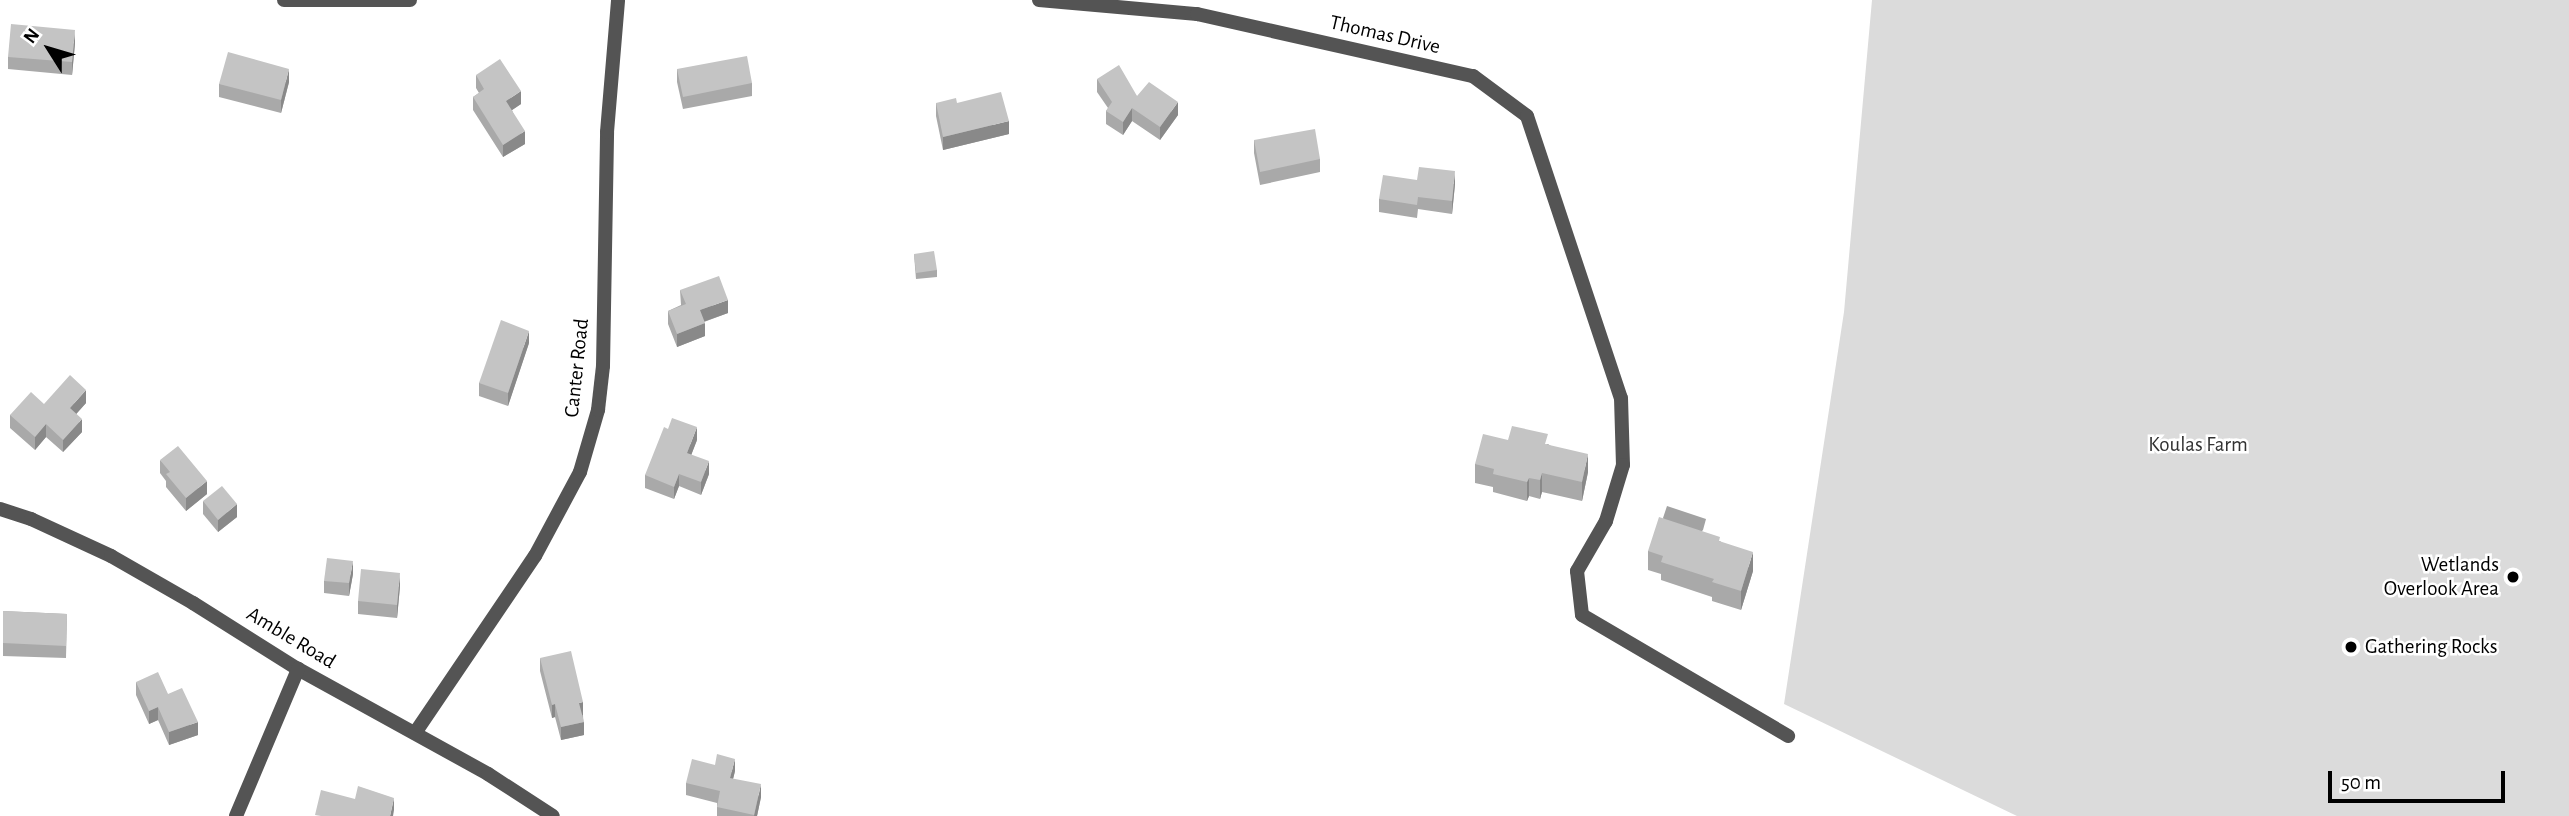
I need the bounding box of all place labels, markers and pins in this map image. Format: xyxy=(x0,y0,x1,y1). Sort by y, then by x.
place label: Wetlands Overlook Area xyxy=(2384,552,2499,602)
marker: Wetlands Overlook Area xyxy=(2505,569,2521,585)
place label: Gathering Rocks xyxy=(2365,634,2497,660)
marker: Gathering Rocks xyxy=(2343,639,2359,655)

